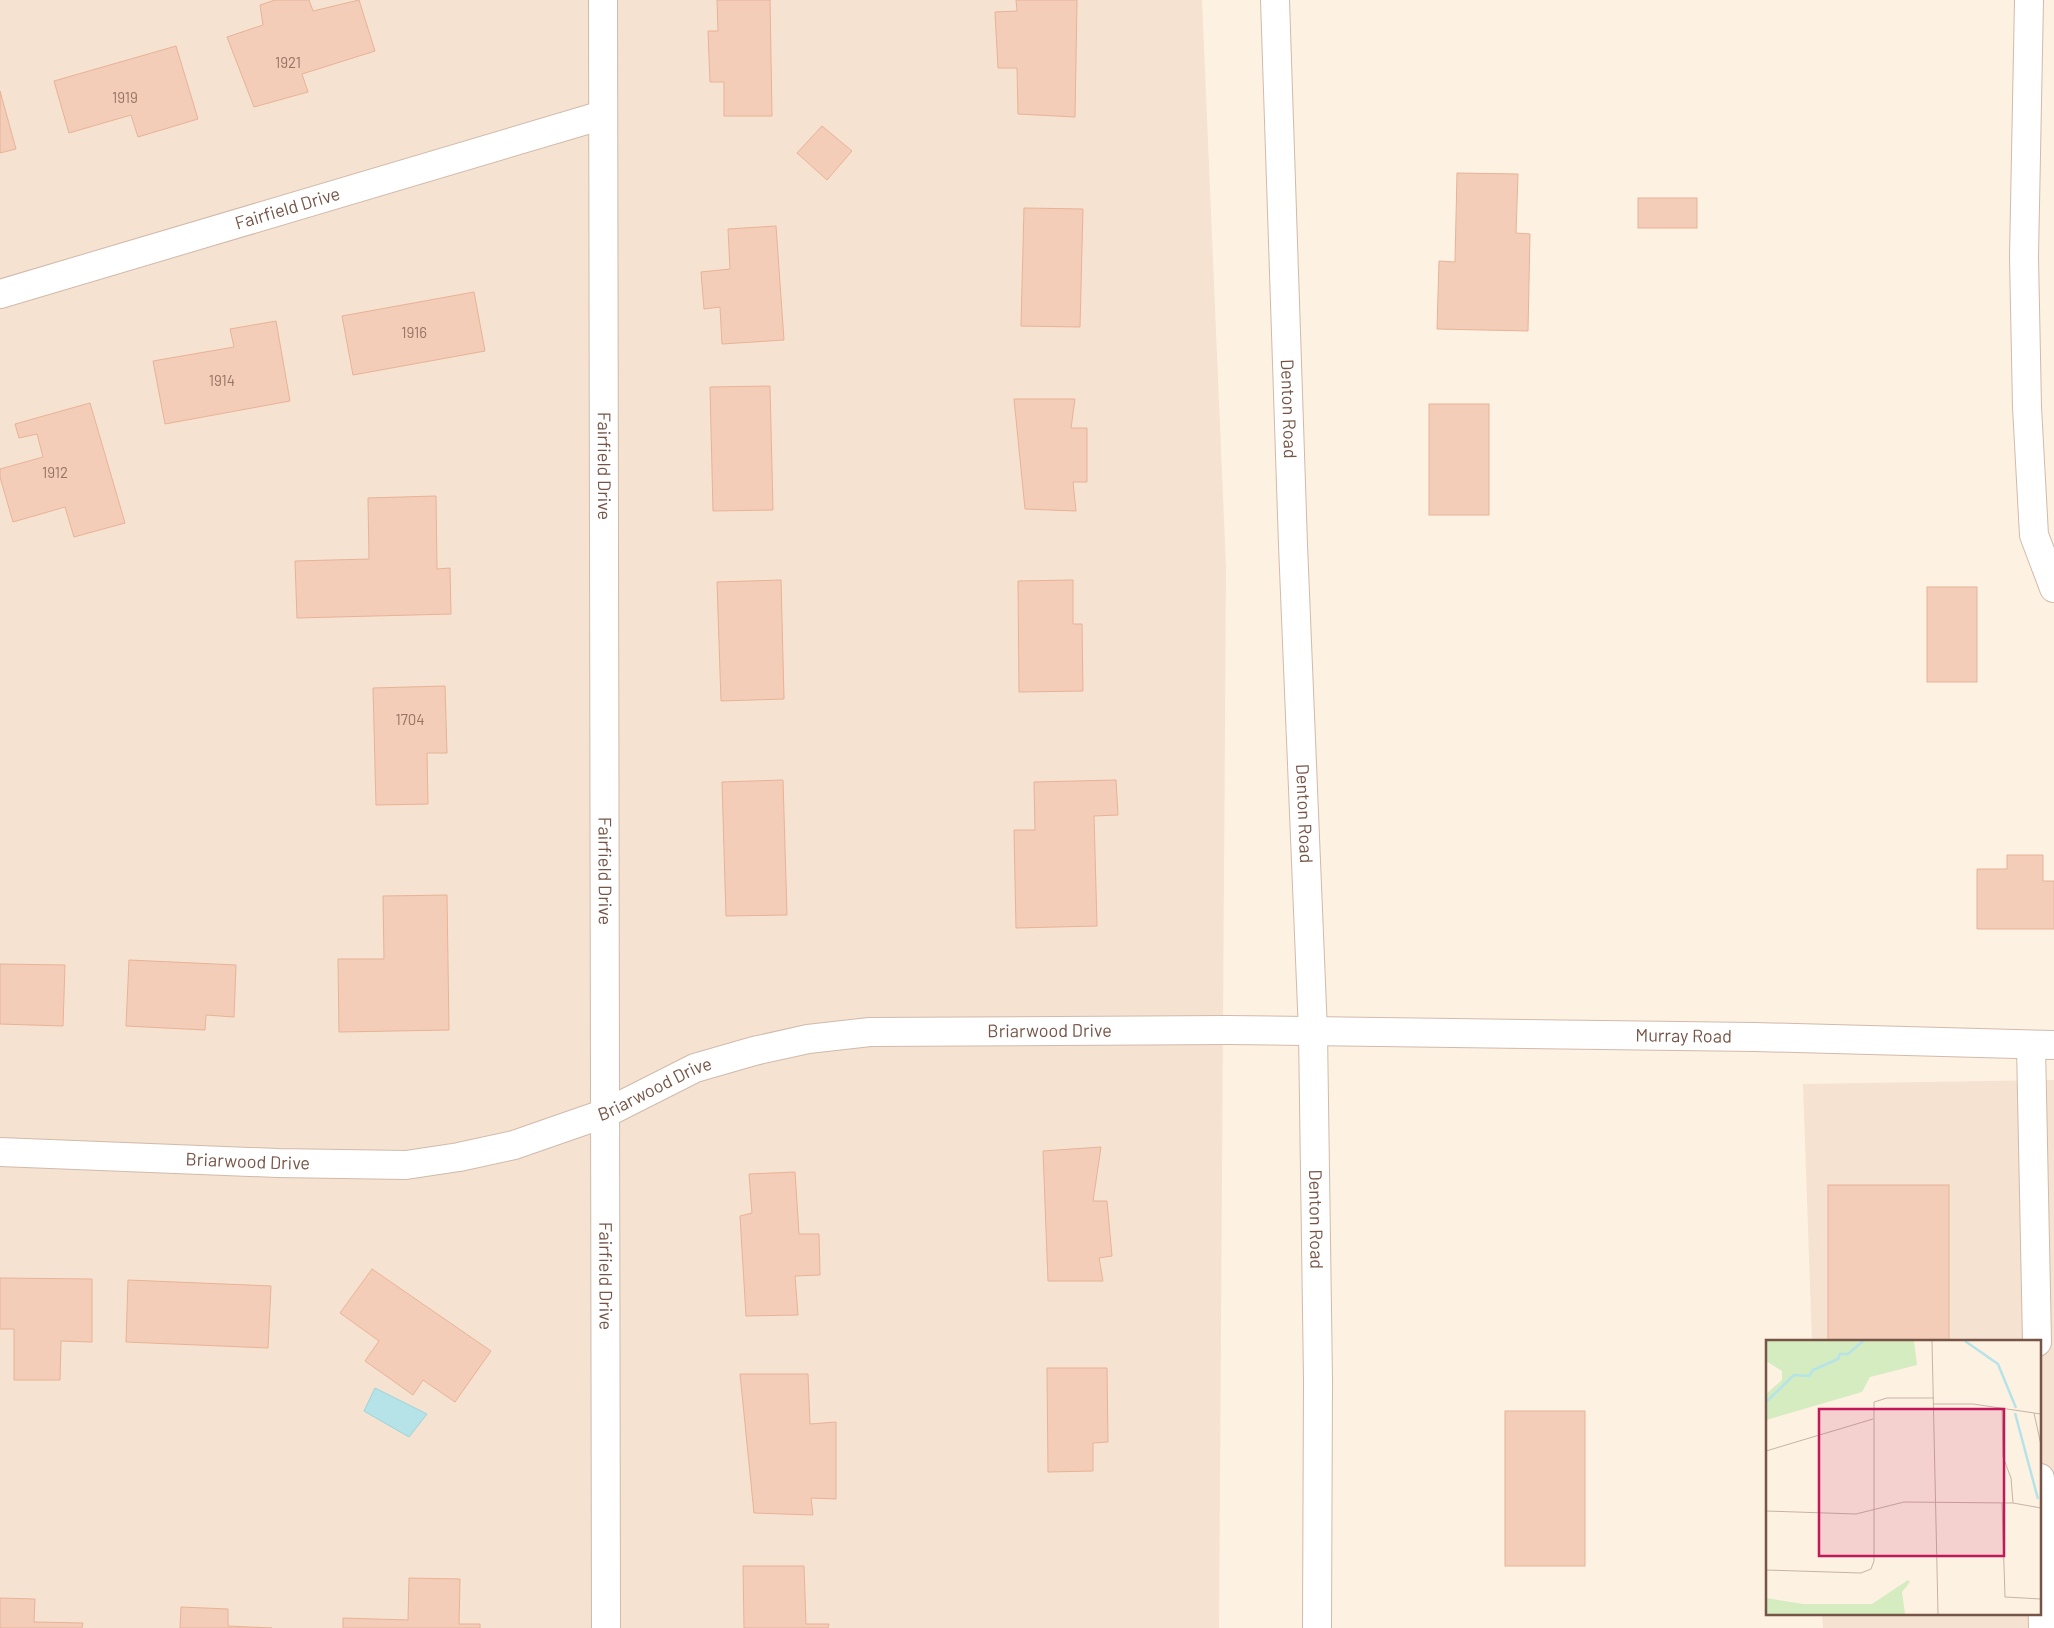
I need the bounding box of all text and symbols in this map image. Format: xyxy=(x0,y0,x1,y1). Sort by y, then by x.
house number: 1921 xyxy=(275,53,301,71)
house number: 1919 xyxy=(112,88,138,106)
street label: Fairfield Drive xyxy=(232,182,342,234)
house number: 1916 xyxy=(401,323,427,341)
street label: Denton Road xyxy=(1277,359,1302,459)
house number: 1914 xyxy=(209,371,235,389)
street label: Fairfield Drive xyxy=(594,412,616,520)
house number: 1912 xyxy=(42,463,68,481)
house number: 1704 xyxy=(395,710,425,728)
street label: Denton Road xyxy=(1292,763,1318,864)
street label: Fairfield Drive xyxy=(595,817,617,925)
street label: Briarwood Drive xyxy=(987,1019,1112,1041)
street label: Murray Road xyxy=(1635,1023,1732,1047)
street label: Briarwood Drive xyxy=(595,1052,714,1125)
street label: Briarwood Drive xyxy=(185,1147,310,1174)
street label: Denton Road xyxy=(1305,1169,1328,1269)
street label: Fairfield Drive xyxy=(595,1222,617,1330)
inset map xyxy=(1766,1340,2042,1616)

